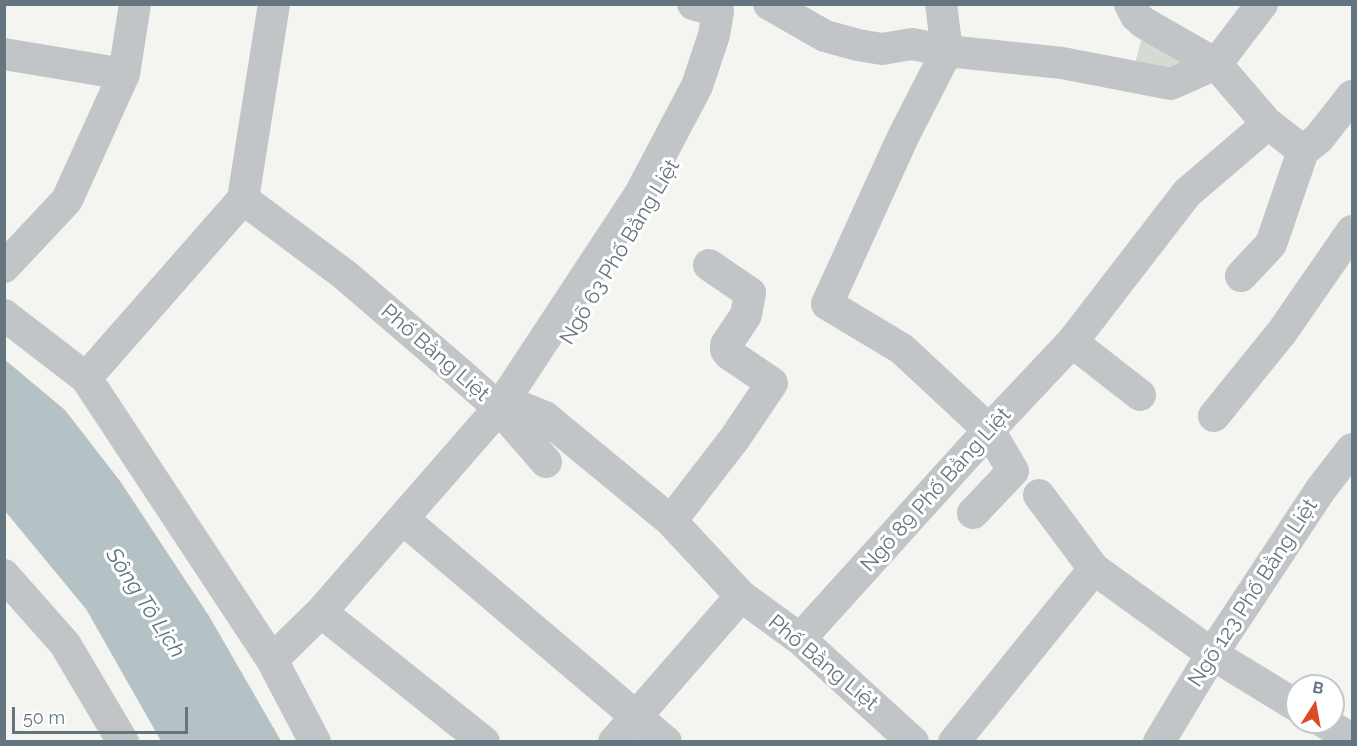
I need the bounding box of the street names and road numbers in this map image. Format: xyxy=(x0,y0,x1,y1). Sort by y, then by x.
street label: Ngõ 63 Phố Bằng Liệt xyxy=(555,155,685,349)
street label: Phố Bằng Liệt xyxy=(376,299,494,407)
street label: Ngõ 89 Phố Bằng Liệt xyxy=(856,403,1016,577)
street label: Ngõ 123 Phố Bằng Liệt xyxy=(1183,494,1323,692)
street label: Phố Bằng Liệt xyxy=(763,610,883,716)

